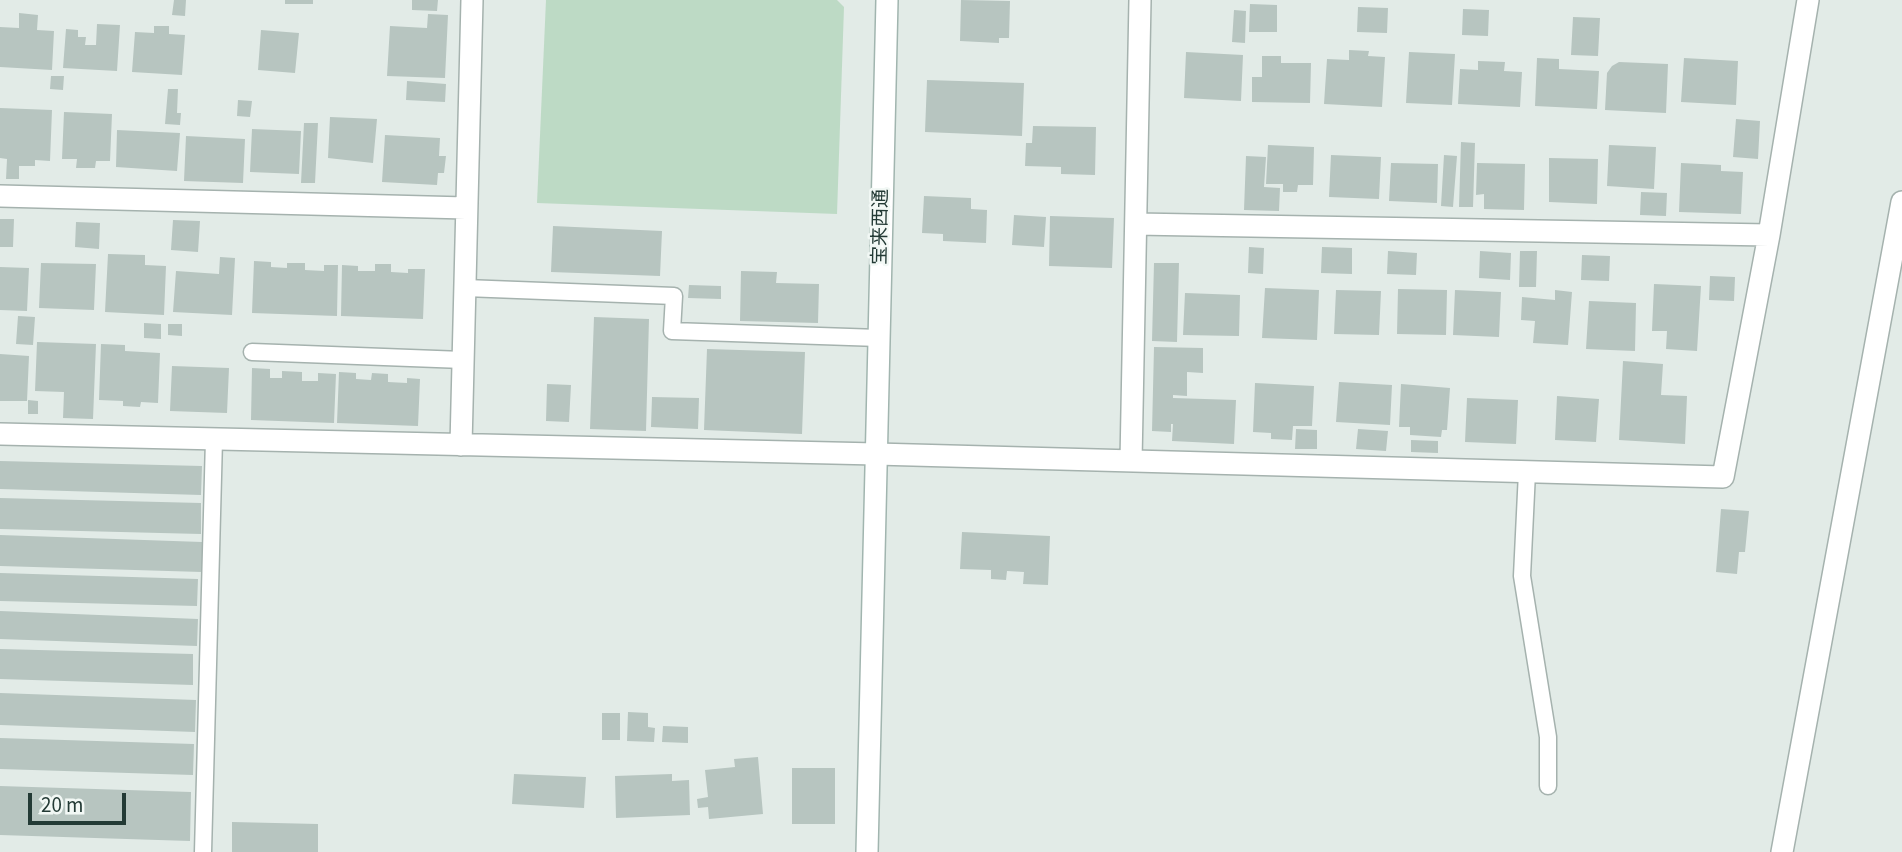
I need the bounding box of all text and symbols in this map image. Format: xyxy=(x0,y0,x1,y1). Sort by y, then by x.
street label: 宝来西通 xyxy=(870,189,894,265)
scale bar xyxy=(32,778,130,822)
text: 20 m xyxy=(41,790,83,820)

